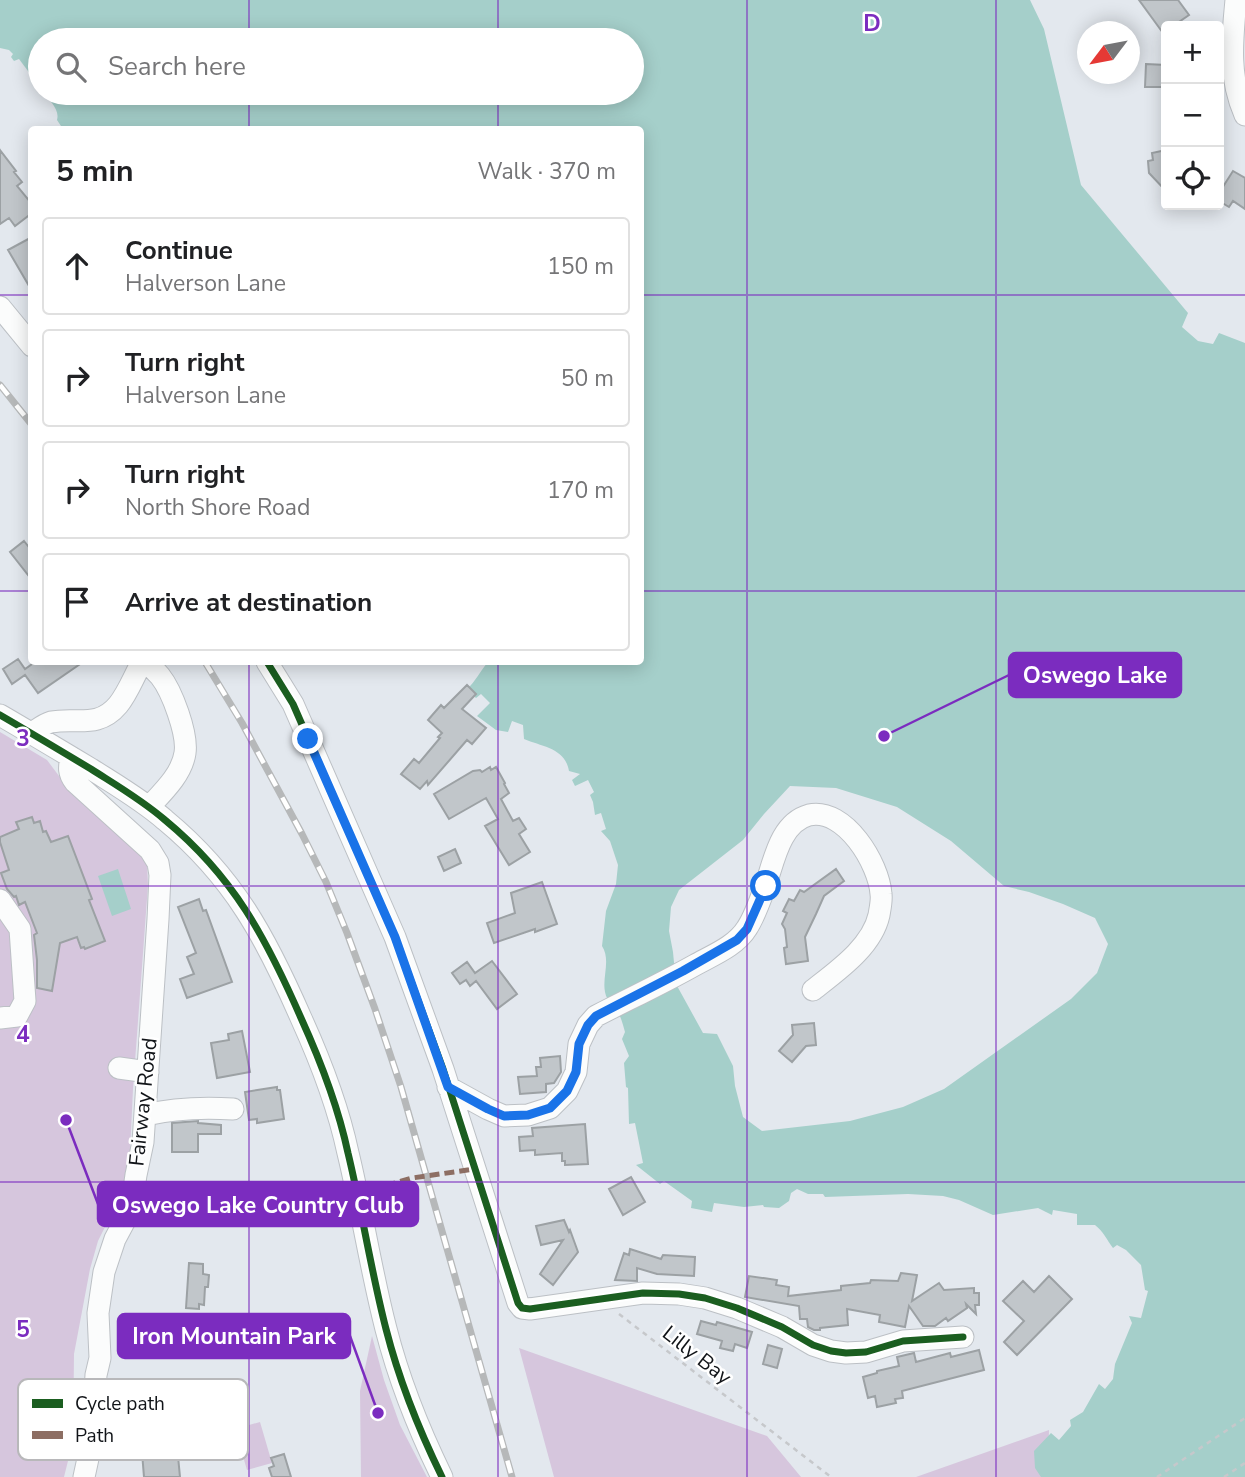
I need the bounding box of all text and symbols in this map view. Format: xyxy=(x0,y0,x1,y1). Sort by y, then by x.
text: D xyxy=(863,8,881,39)
north arrow xyxy=(1077,21,1140,84)
map controls xyxy=(1161,21,1224,210)
button: + xyxy=(1161,21,1224,84)
search box xyxy=(28,28,644,105)
icon: search xyxy=(52,48,90,86)
text: Search here xyxy=(108,49,246,84)
button: − xyxy=(1161,84,1224,147)
button: locate xyxy=(1161,147,1224,210)
text: 5 min xyxy=(56,151,134,192)
text: Walk · 370 m xyxy=(477,156,616,187)
text: Continue xyxy=(125,233,233,268)
icon: ahead xyxy=(58,247,96,285)
text: 150 m xyxy=(547,251,614,282)
text: Halverson Lane xyxy=(125,268,286,299)
text: Turn right xyxy=(125,345,244,380)
icon: right xyxy=(58,359,96,397)
text: 50 m xyxy=(561,363,614,394)
text: Halverson Lane xyxy=(125,380,286,411)
text: Turn right xyxy=(125,457,244,492)
icon: right xyxy=(58,471,96,509)
text: 170 m xyxy=(547,475,614,506)
text: North Shore Road xyxy=(125,492,310,523)
icon: arrive xyxy=(58,583,96,621)
text: Arrive at destination xyxy=(125,585,372,620)
callout: Oswego Lake xyxy=(1009,653,1181,697)
text: Oswego Lake xyxy=(1023,660,1167,691)
text: 3 xyxy=(16,723,30,754)
route end xyxy=(292,723,323,754)
route start xyxy=(750,870,781,901)
text: 4 xyxy=(16,1019,30,1050)
street label: Fairway Road xyxy=(122,1037,164,1167)
callout: Oswego Lake Country Club xyxy=(98,1182,418,1226)
text: Oswego Lake Country Club xyxy=(112,1190,404,1221)
text: 5 xyxy=(16,1314,30,1345)
callout: Iron Mountain Park xyxy=(118,1314,350,1358)
street label: Lilly Bay xyxy=(657,1319,738,1391)
text: Iron Mountain Park xyxy=(132,1321,336,1352)
legend xyxy=(18,1379,248,1460)
text: Cycle path xyxy=(75,1391,165,1417)
text: Path xyxy=(75,1423,114,1449)

